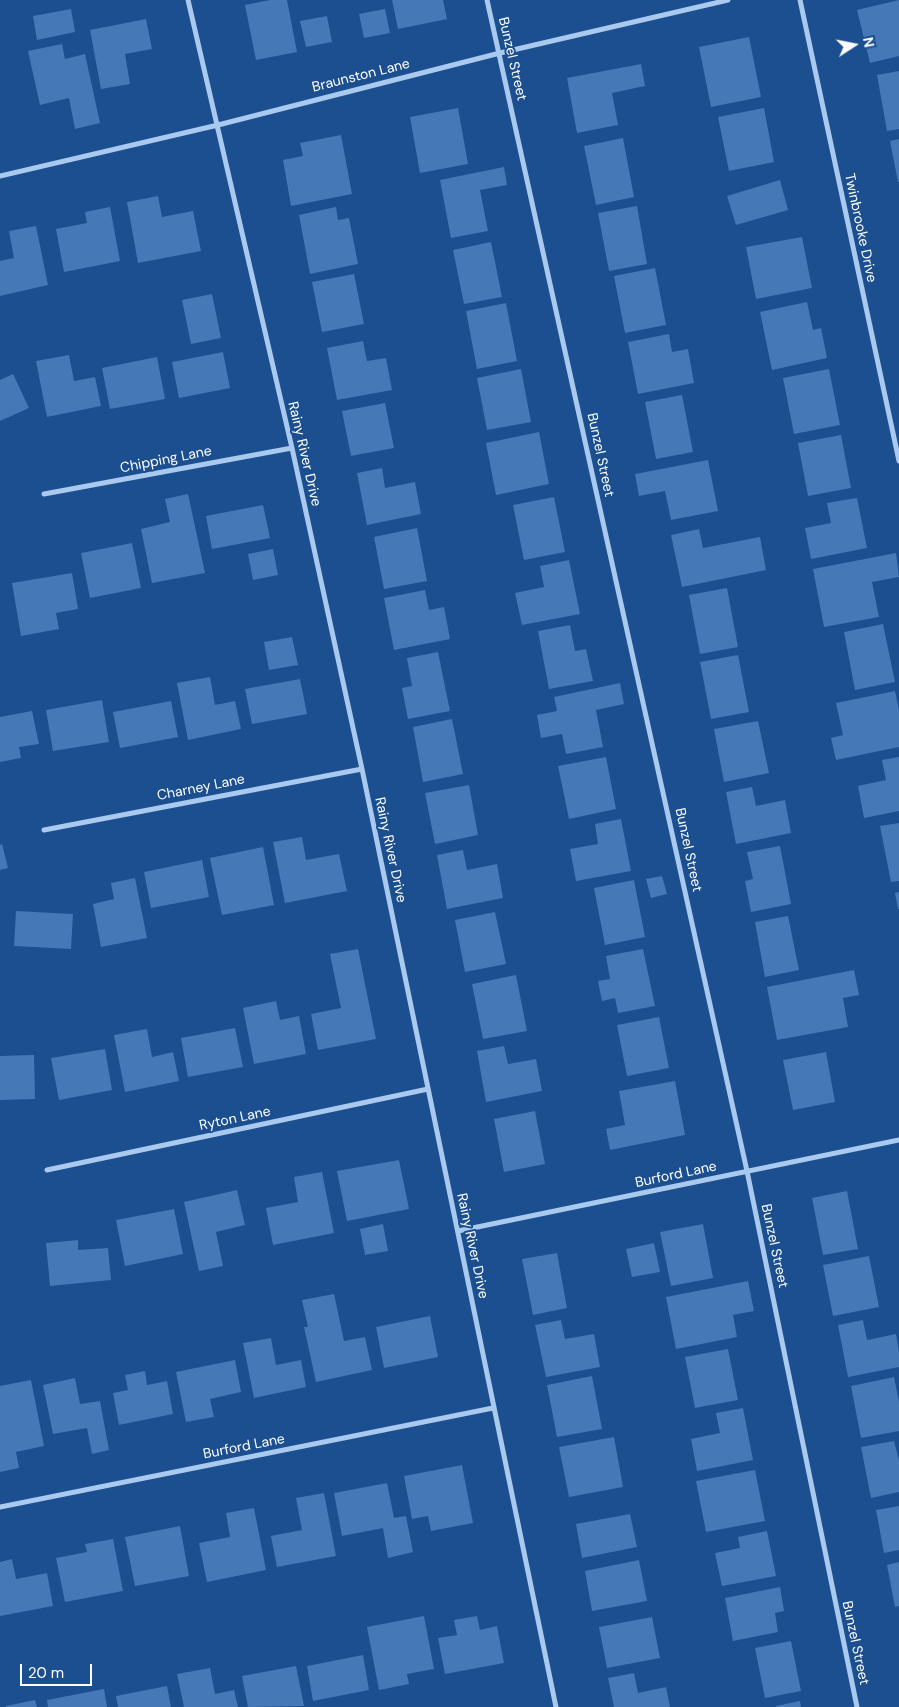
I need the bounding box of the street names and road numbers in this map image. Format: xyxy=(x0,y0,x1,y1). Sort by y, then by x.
street label: Bunzel Street xyxy=(494,16,530,102)
street label: Braunston Lane xyxy=(310,56,412,96)
street label: Twinbrooke Drive xyxy=(840,172,880,284)
street label: Rainy River Drive xyxy=(284,400,324,508)
street label: Bunzel Street xyxy=(583,411,617,499)
street label: Chipping Lane xyxy=(119,443,213,477)
street label: Charney Lane xyxy=(156,771,246,805)
street label: Rainy River Drive xyxy=(371,796,409,904)
street label: Bunzel Street xyxy=(671,806,705,894)
street label: Ryton Lane xyxy=(198,1103,272,1135)
street label: Burford Lane xyxy=(634,1158,718,1192)
street label: Rainy River Drive xyxy=(453,1192,491,1300)
street label: Bunzel Street xyxy=(757,1202,791,1290)
street label: Burford Lane xyxy=(202,1431,286,1463)
street label: Bunzel Street xyxy=(838,1599,872,1687)

